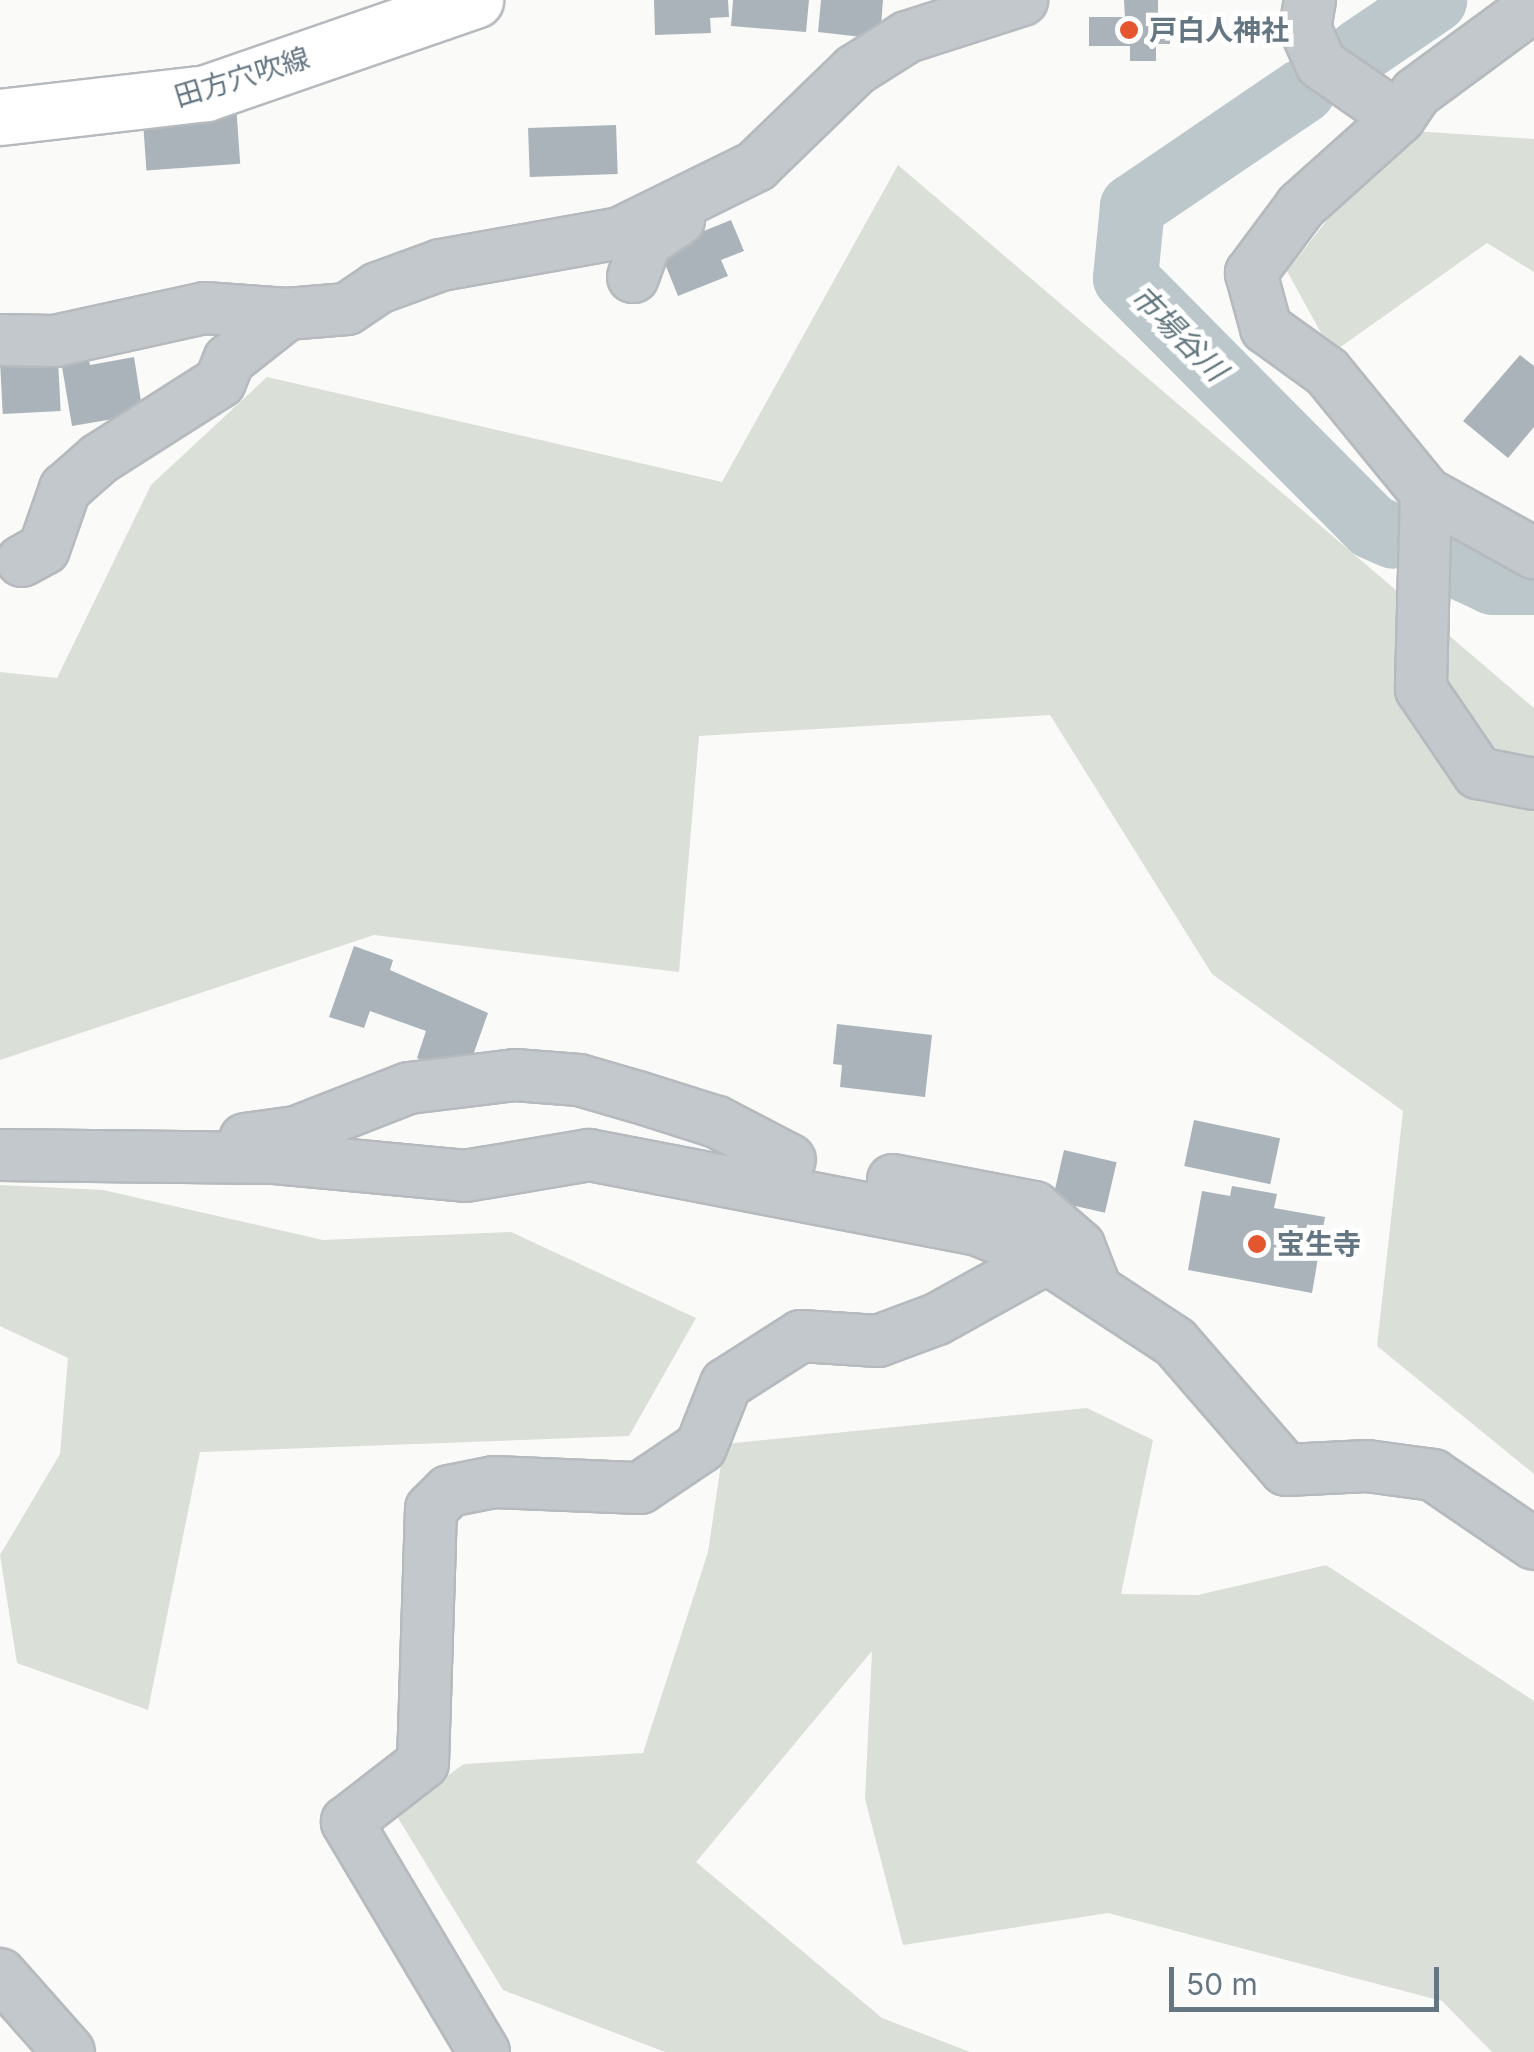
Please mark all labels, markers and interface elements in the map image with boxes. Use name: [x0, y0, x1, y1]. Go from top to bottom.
place label: 戸白人神社: [1149, 13, 1289, 47]
marker: 戸白人神社: [1118, 19, 1140, 41]
street label: 田方穴吹線: [170, 40, 314, 114]
water label: 市場谷川: [1124, 278, 1234, 388]
place label: 宝生寺: [1277, 1227, 1361, 1261]
marker: 宝生寺: [1246, 1233, 1268, 1255]
scale bar: [1174, 1947, 1444, 2009]
text: 50 m: [1186, 1966, 1258, 2002]

